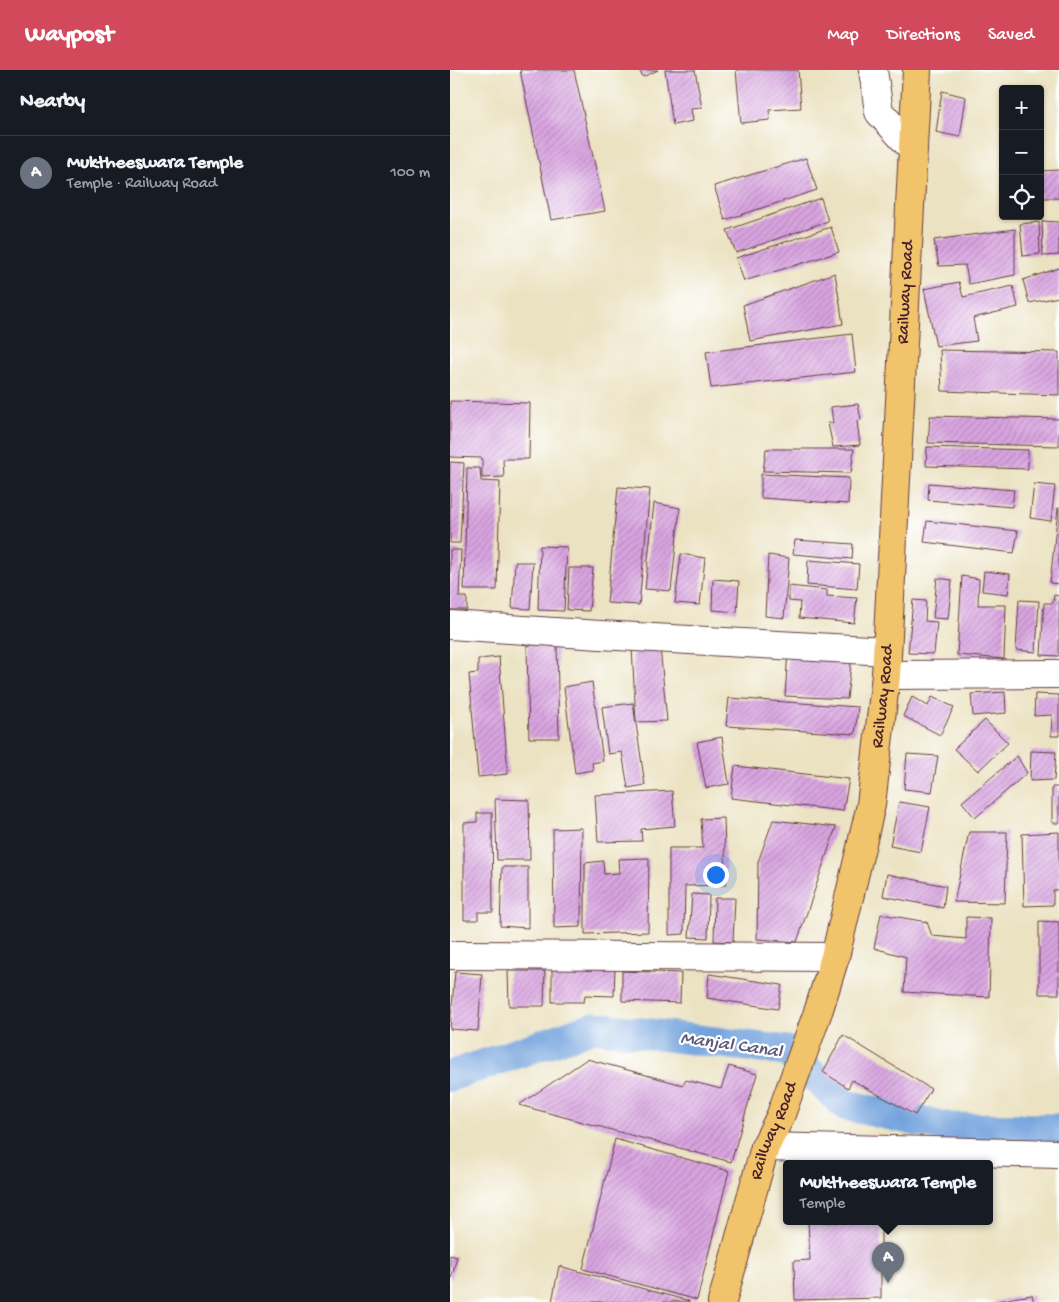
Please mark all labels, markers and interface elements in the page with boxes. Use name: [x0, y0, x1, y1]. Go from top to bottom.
text: Waypost: [25, 21, 113, 50]
text: Map: [827, 25, 859, 46]
text: Directions: [887, 25, 960, 46]
text: Saved: [988, 25, 1034, 46]
map controls: [999, 85, 1044, 220]
button: +: [999, 85, 1044, 130]
text: Nearby: [20, 90, 85, 115]
button: −: [999, 130, 1044, 175]
text: Muktheeswara Temple: [67, 152, 243, 175]
text: A: [31, 164, 41, 183]
text: 100 m: [390, 164, 430, 183]
text: Temple · Railway Road: [67, 175, 217, 194]
button: locate: [999, 175, 1044, 220]
street label: Railway Road: [892, 238, 919, 345]
street label: Railway Road: [867, 643, 898, 749]
your location: [703, 862, 729, 888]
water label: Manjal Canal: [679, 1028, 785, 1065]
street label: Railway Road: [746, 1078, 803, 1182]
popup: [783, 1160, 993, 1225]
text: Muktheeswara Temple: [800, 1172, 976, 1195]
text: Temple: [800, 1195, 845, 1214]
pin: A: [872, 1242, 904, 1283]

